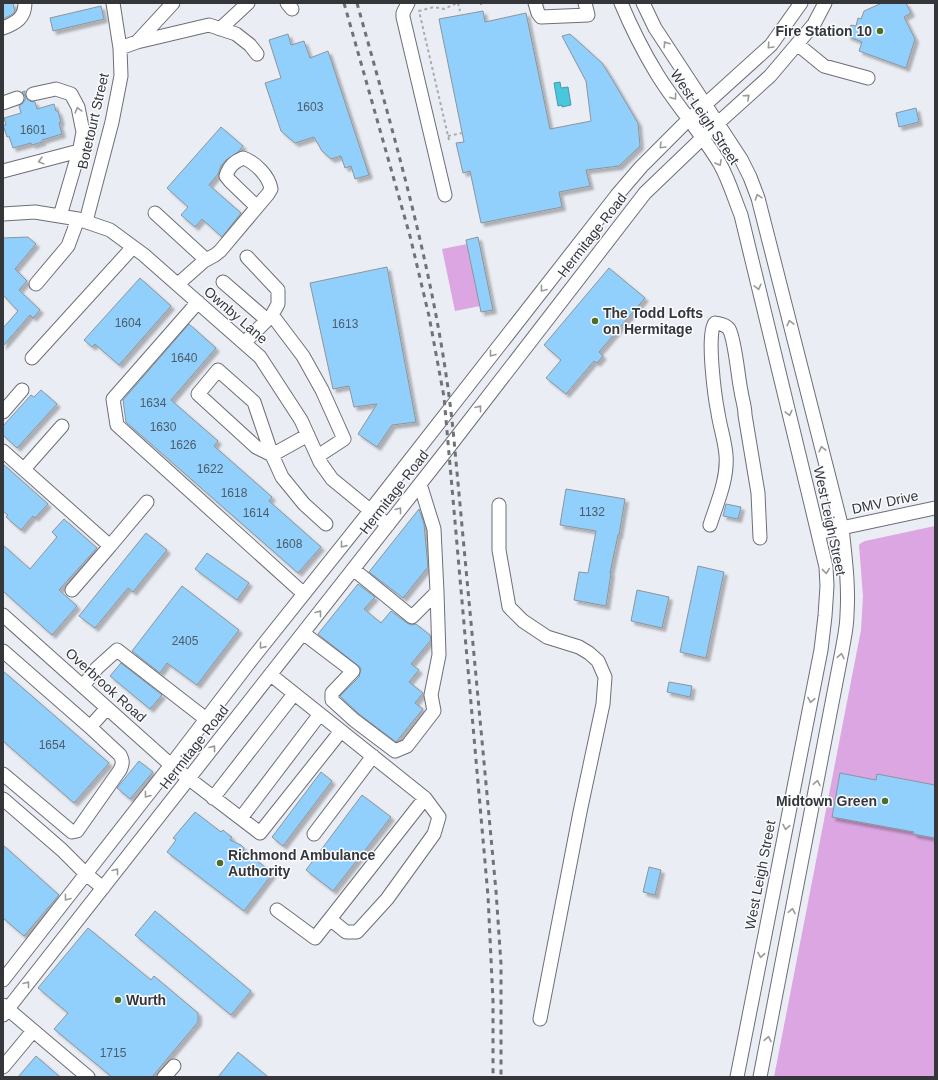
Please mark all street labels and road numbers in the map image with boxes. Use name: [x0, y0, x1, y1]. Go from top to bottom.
street label: West Leigh Street: [667, 67, 743, 168]
street label: Botetourt Street: [74, 71, 112, 171]
street label: Hermitage Road: [554, 190, 630, 280]
street label: Ownby Lane: [201, 283, 271, 347]
street label: Hermitage Road: [356, 447, 432, 537]
street label: West Leigh Street: [811, 465, 849, 577]
street label: DMV Drive: [850, 487, 920, 517]
street label: Overbrook Road: [62, 645, 150, 725]
street label: Hermitage Road: [156, 702, 232, 792]
street label: West Leigh Street: [742, 819, 778, 931]

